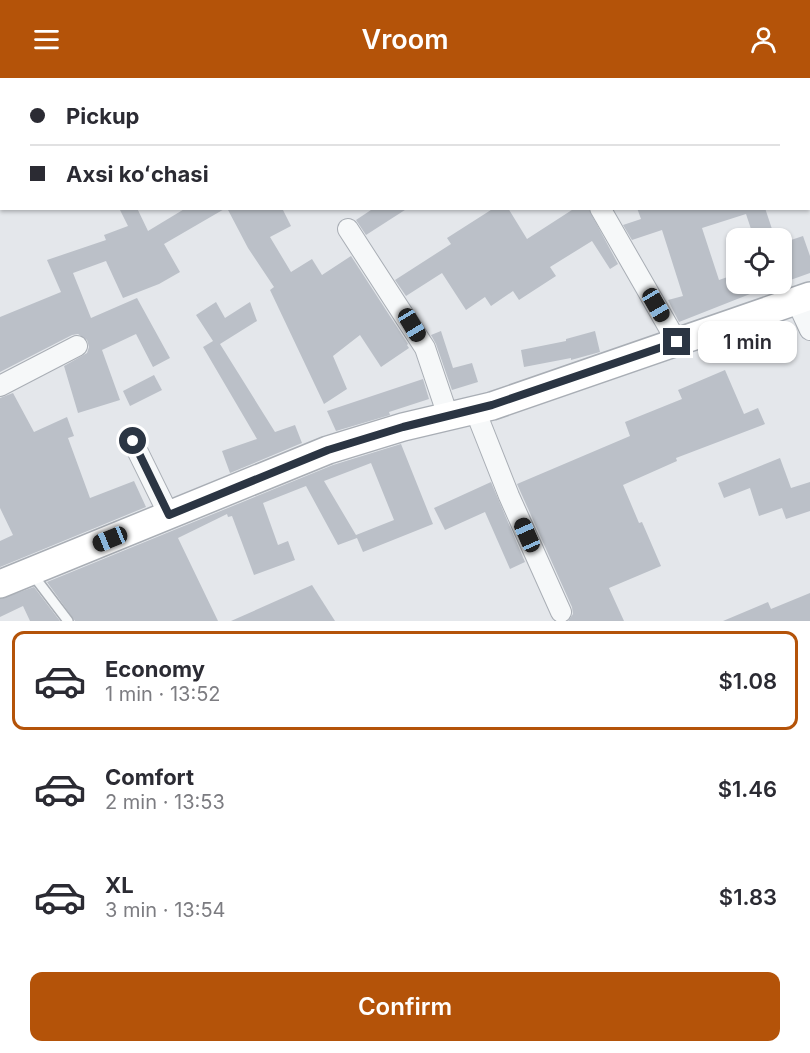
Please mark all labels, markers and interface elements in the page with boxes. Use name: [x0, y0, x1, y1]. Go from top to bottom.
icon: menu: [30, 23, 63, 56]
text: Vroom: [362, 23, 448, 56]
icon: person: [747, 23, 780, 56]
text: Pickup: [66, 103, 140, 129]
text: Axsi koʻchasi: [66, 161, 209, 187]
map controls: [726, 228, 792, 294]
button: locate: [726, 228, 792, 294]
car: [639, 285, 673, 325]
car: [395, 305, 429, 345]
callout: 1 min: [698, 321, 797, 363]
route end: [663, 328, 690, 355]
text: 1 min: [723, 330, 772, 354]
route start: [119, 427, 146, 454]
car: [511, 515, 543, 555]
car: [90, 524, 130, 554]
icon: car: [33, 654, 87, 708]
text: Economy: [105, 656, 205, 682]
text: $1.08: [718, 668, 777, 694]
text: 1 min · 13:52: [105, 682, 221, 706]
icon: car: [33, 762, 87, 816]
text: Comfort: [105, 764, 194, 790]
text: $1.46: [718, 776, 777, 802]
text: 2 min · 13:53: [105, 790, 225, 814]
icon: car: [33, 870, 87, 924]
text: XL: [105, 872, 134, 898]
text: $1.83: [719, 884, 777, 910]
text: 3 min · 13:54: [105, 898, 226, 922]
button: Confirm: [30, 972, 780, 1041]

